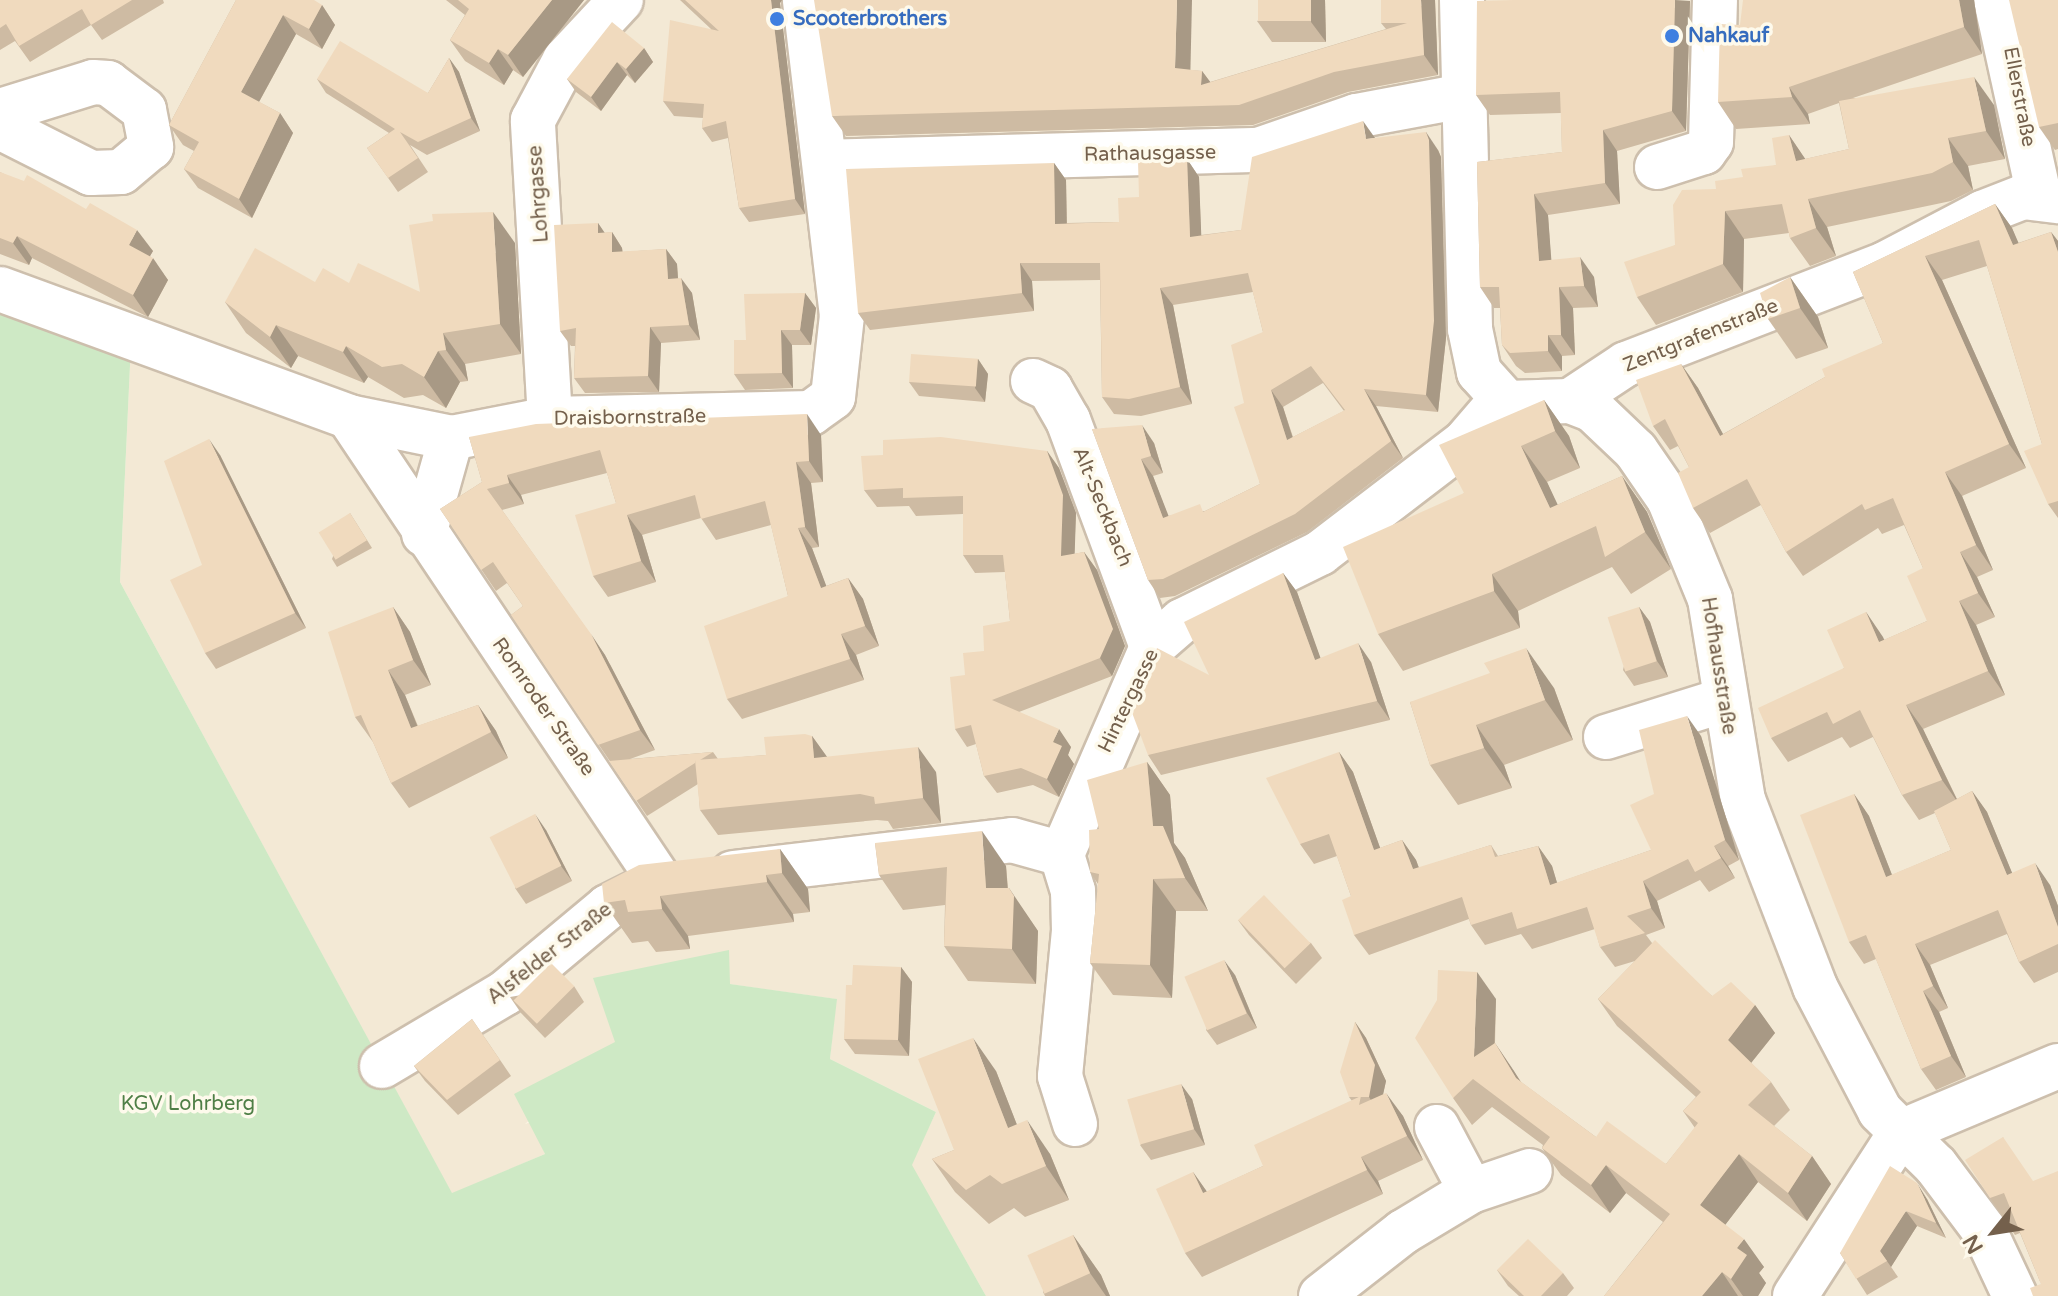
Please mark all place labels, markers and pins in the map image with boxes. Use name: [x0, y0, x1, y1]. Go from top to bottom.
place label: Scooterbrothers: [793, 7, 947, 31]
marker: Scooterbrothers: [768, 10, 786, 28]
place label: Nahkauf: [1688, 24, 1769, 48]
marker: Nahkauf: [1663, 27, 1681, 45]

